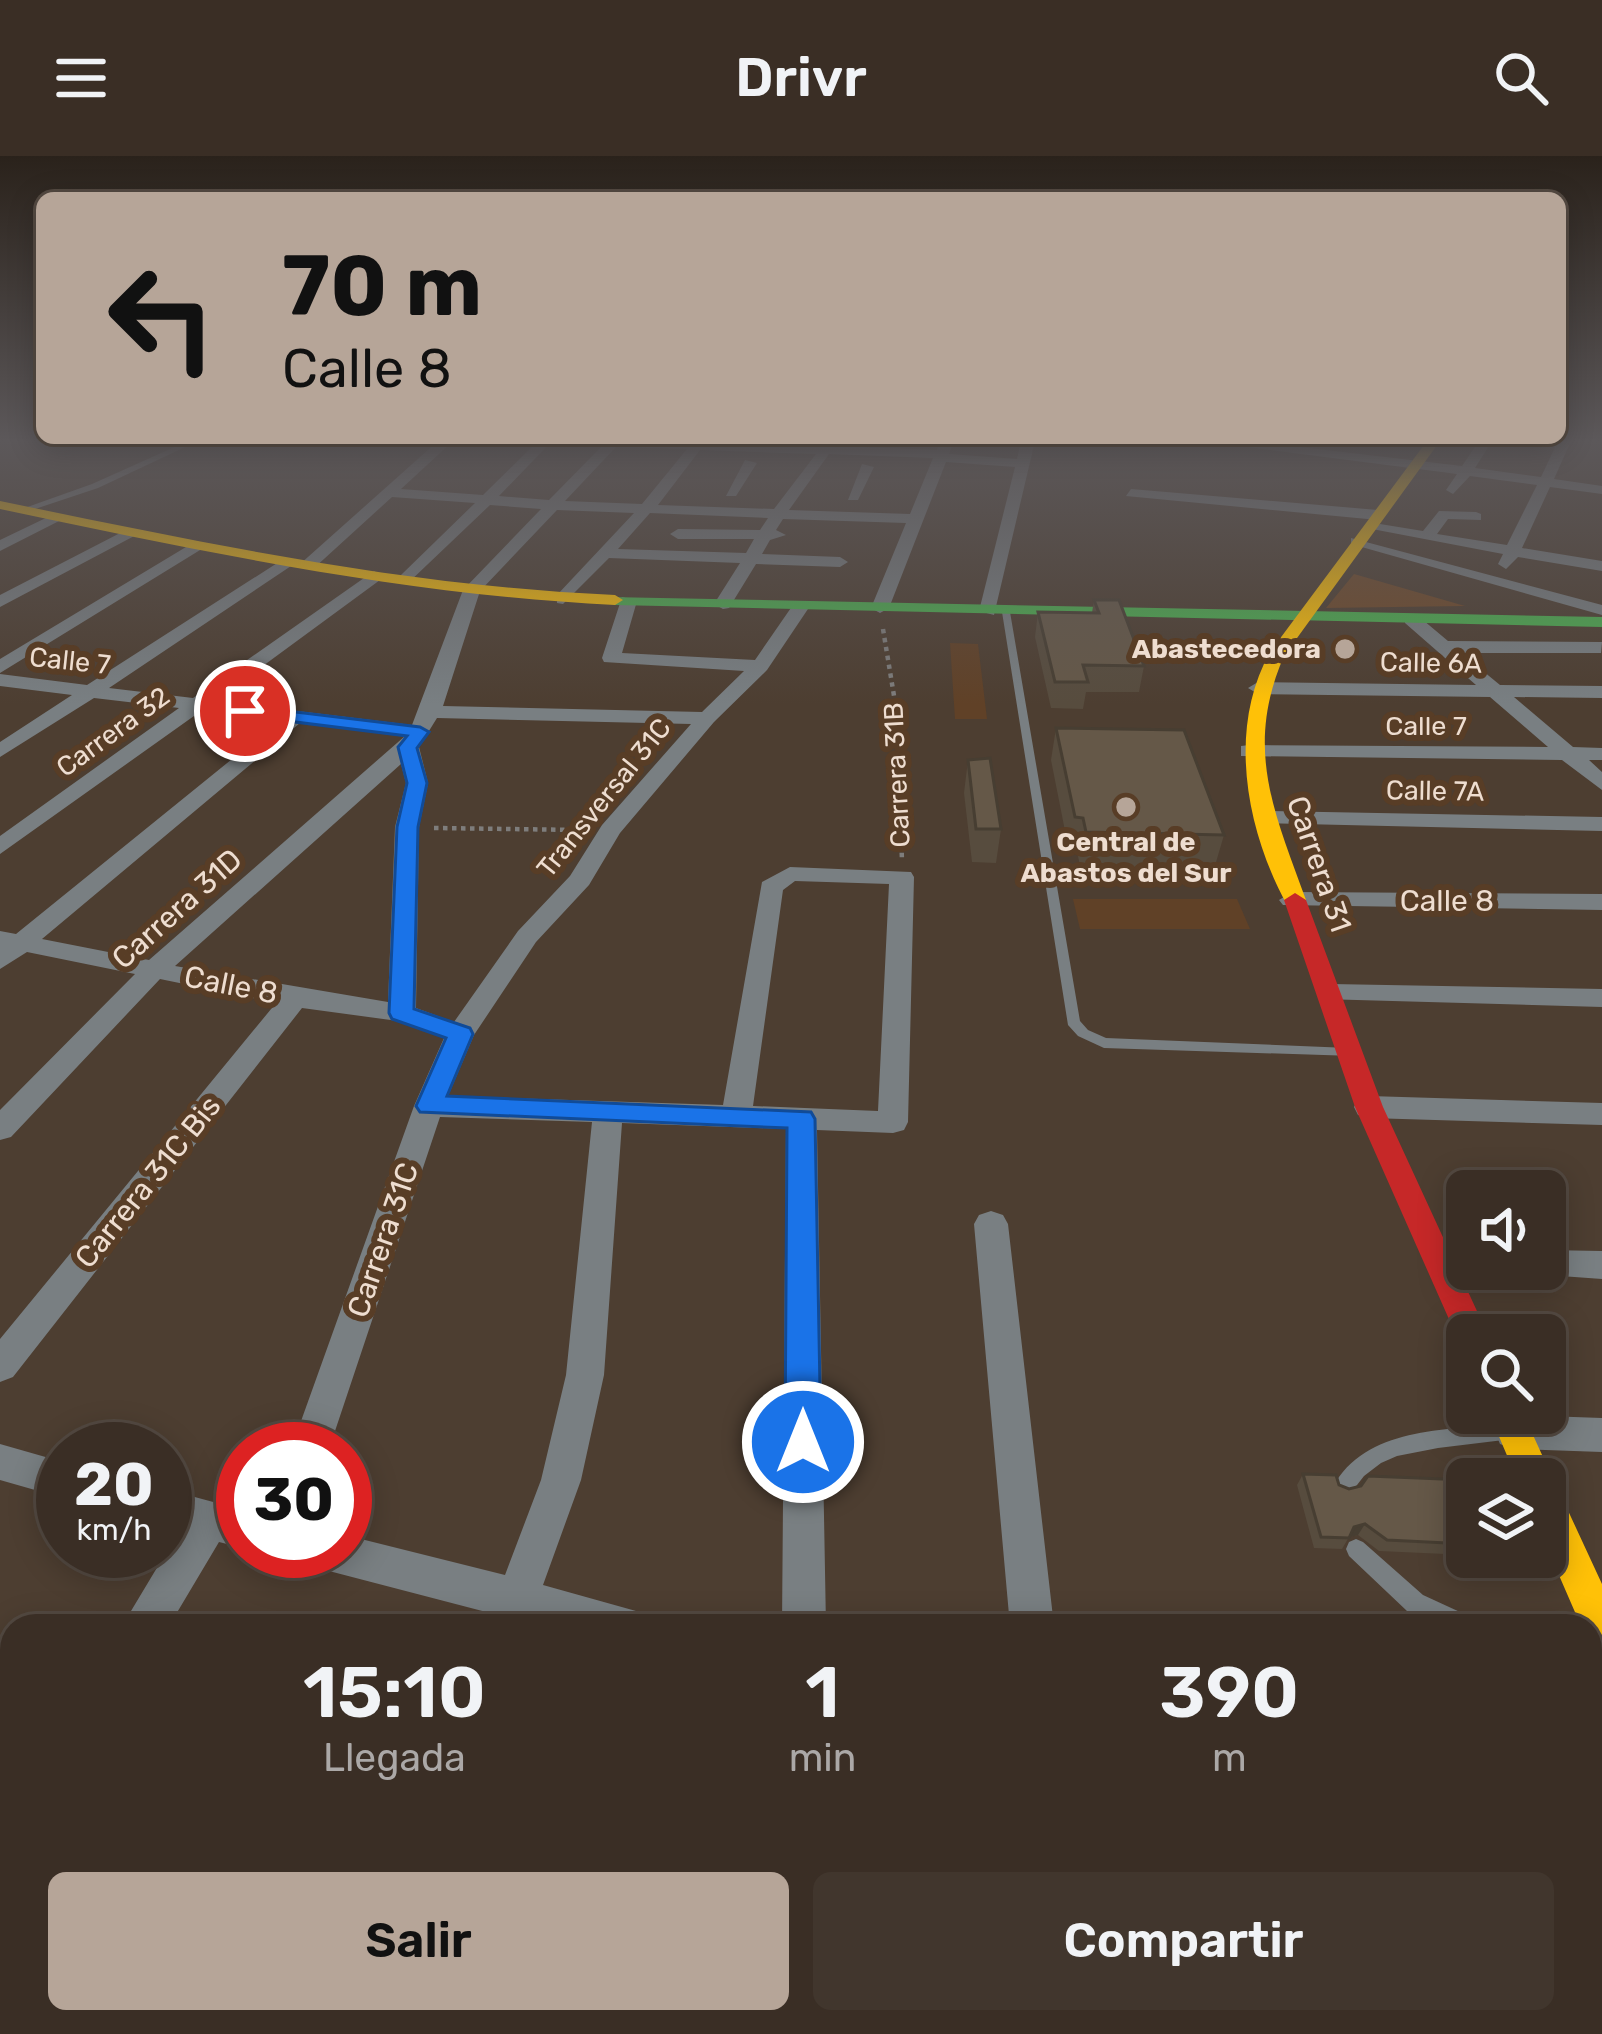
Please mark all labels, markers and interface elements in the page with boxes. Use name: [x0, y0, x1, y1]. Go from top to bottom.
icon: menu: [48, 45, 114, 111]
icon: search: [1488, 45, 1554, 111]
text: Drivr: [735, 46, 867, 110]
text: 70 m: [282, 236, 482, 336]
icon: left: [84, 240, 240, 396]
text: Calle 8: [282, 337, 452, 401]
place label: Abastecedora: [1132, 633, 1321, 665]
marker: Abastecedora: [1332, 636, 1358, 662]
street label: Calle 7: [28, 641, 112, 681]
street label: Calle 6A: [1380, 646, 1482, 680]
pin: [194, 660, 296, 762]
icon: arrive: [212, 678, 278, 744]
street label: Carrera 32: [50, 680, 176, 784]
street label: Carrera 31B: [877, 702, 917, 848]
street label: Calle 7: [1385, 710, 1467, 742]
street label: Transversal 31C: [530, 712, 678, 884]
street label: Calle 7A: [1386, 774, 1484, 808]
street label: Carrera 31: [1279, 791, 1359, 937]
marker: Central de Abastos del Sur: [1113, 794, 1139, 820]
place label: Central de Abastos del Sur: [1021, 826, 1231, 889]
street label: Carrera 31D: [105, 841, 249, 977]
street label: Calle 8: [1400, 883, 1494, 919]
street label: Calle 8: [181, 958, 281, 1012]
street label: Carrera 31C Bis: [68, 1089, 228, 1275]
street label: Carrera 31C: [340, 1158, 426, 1322]
map controls: [1446, 1170, 1566, 1578]
button: sound: [1446, 1170, 1566, 1290]
button: search: [1446, 1314, 1566, 1434]
position arrow: [740, 1379, 866, 1505]
speed limit sign: 30: [216, 1422, 372, 1578]
text: 20: [74, 1449, 154, 1520]
button: layers: [1446, 1458, 1566, 1578]
text: km/h: [77, 1512, 151, 1548]
text: 15:10: [303, 1650, 486, 1735]
text: 1: [805, 1650, 840, 1735]
text: 390: [1159, 1650, 1299, 1735]
text: Llegada: [323, 1735, 466, 1781]
text: min: [789, 1735, 856, 1781]
text: m: [1212, 1735, 1247, 1781]
button: Salir: [48, 1872, 789, 2010]
button: Compartir: [813, 1872, 1554, 2010]

